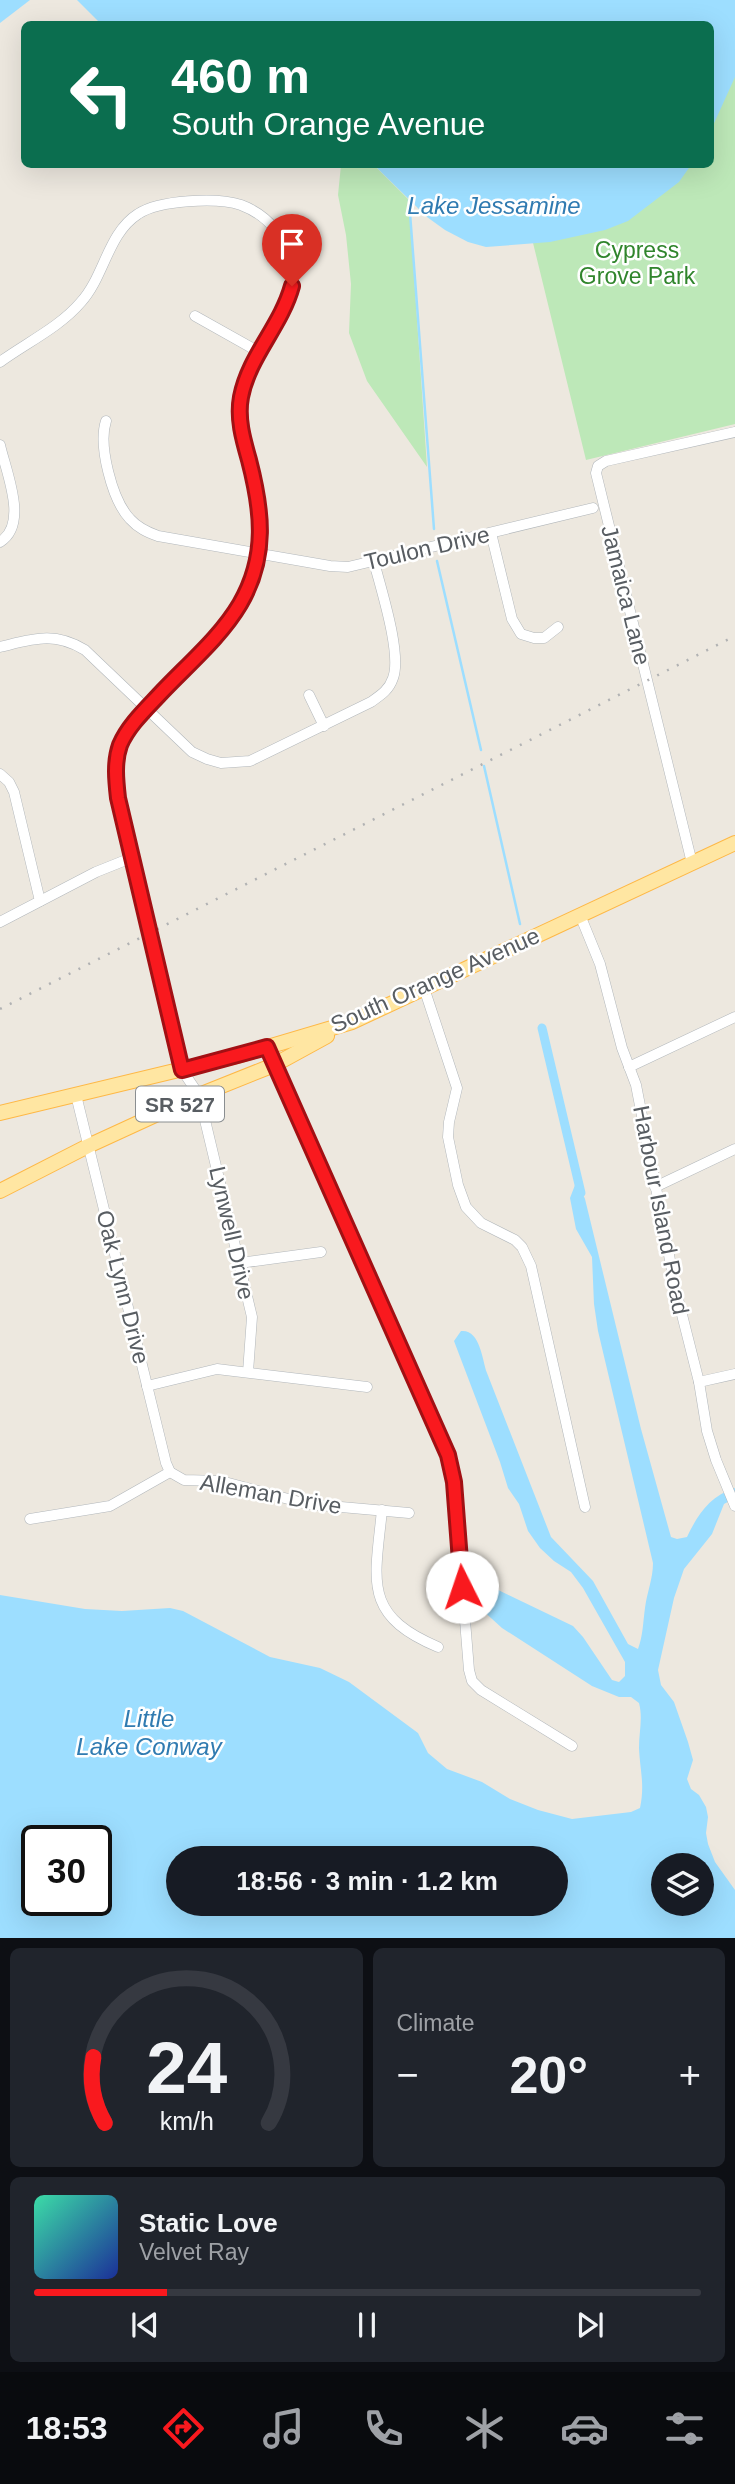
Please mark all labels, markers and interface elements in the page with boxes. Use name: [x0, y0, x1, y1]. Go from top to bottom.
icon: left: [56, 49, 147, 140]
text: 460 m: [171, 49, 310, 103]
text: South Orange Avenue: [171, 106, 485, 142]
water label: Lake Jessamine: [407, 192, 581, 219]
pin: [262, 214, 322, 286]
icon: arrive: [273, 225, 311, 263]
park label: Cypress Grove Park: [579, 237, 696, 289]
street label: Toulon Drive: [362, 521, 492, 575]
street label: Jamaica Lane: [596, 522, 656, 668]
street label: South Orange Avenue: [327, 922, 543, 1038]
road number: SR 527: [136, 1086, 224, 1122]
street label: Harbour Island Road: [628, 1103, 694, 1317]
street label: Lynwell Drive: [204, 1164, 260, 1302]
street label: Oak Lynn Drive: [91, 1207, 155, 1367]
street label: Alleman Drive: [198, 1469, 344, 1519]
position arrow: [425, 1550, 499, 1624]
water label: Little Lake Conway: [76, 1705, 224, 1760]
speed limit sign: 30: [21, 1825, 112, 1916]
map controls: [651, 1853, 714, 1916]
button: layers: [651, 1853, 714, 1916]
text: 18:56 · 3 min · 1.2 km: [236, 1866, 498, 1896]
text: Climate: [397, 2010, 474, 2036]
text: 24: [146, 2028, 227, 2109]
text: 20°: [509, 2046, 588, 2104]
text: −: [397, 2054, 419, 2096]
text: +: [679, 2054, 701, 2096]
text: km/h: [159, 2107, 213, 2135]
text: Static Love: [139, 2208, 278, 2238]
text: Velvet Ray: [139, 2239, 249, 2265]
icon: previous: [126, 2306, 164, 2344]
icon: pause: [348, 2306, 386, 2344]
icon: next: [571, 2306, 609, 2344]
icon: directions: [159, 2404, 208, 2453]
icon: music: [259, 2404, 308, 2453]
icon: phone: [359, 2404, 408, 2453]
icon: climate: [460, 2404, 509, 2453]
icon: car: [560, 2404, 609, 2453]
icon: filters: [660, 2404, 709, 2453]
text: 18:53: [26, 2410, 107, 2446]

